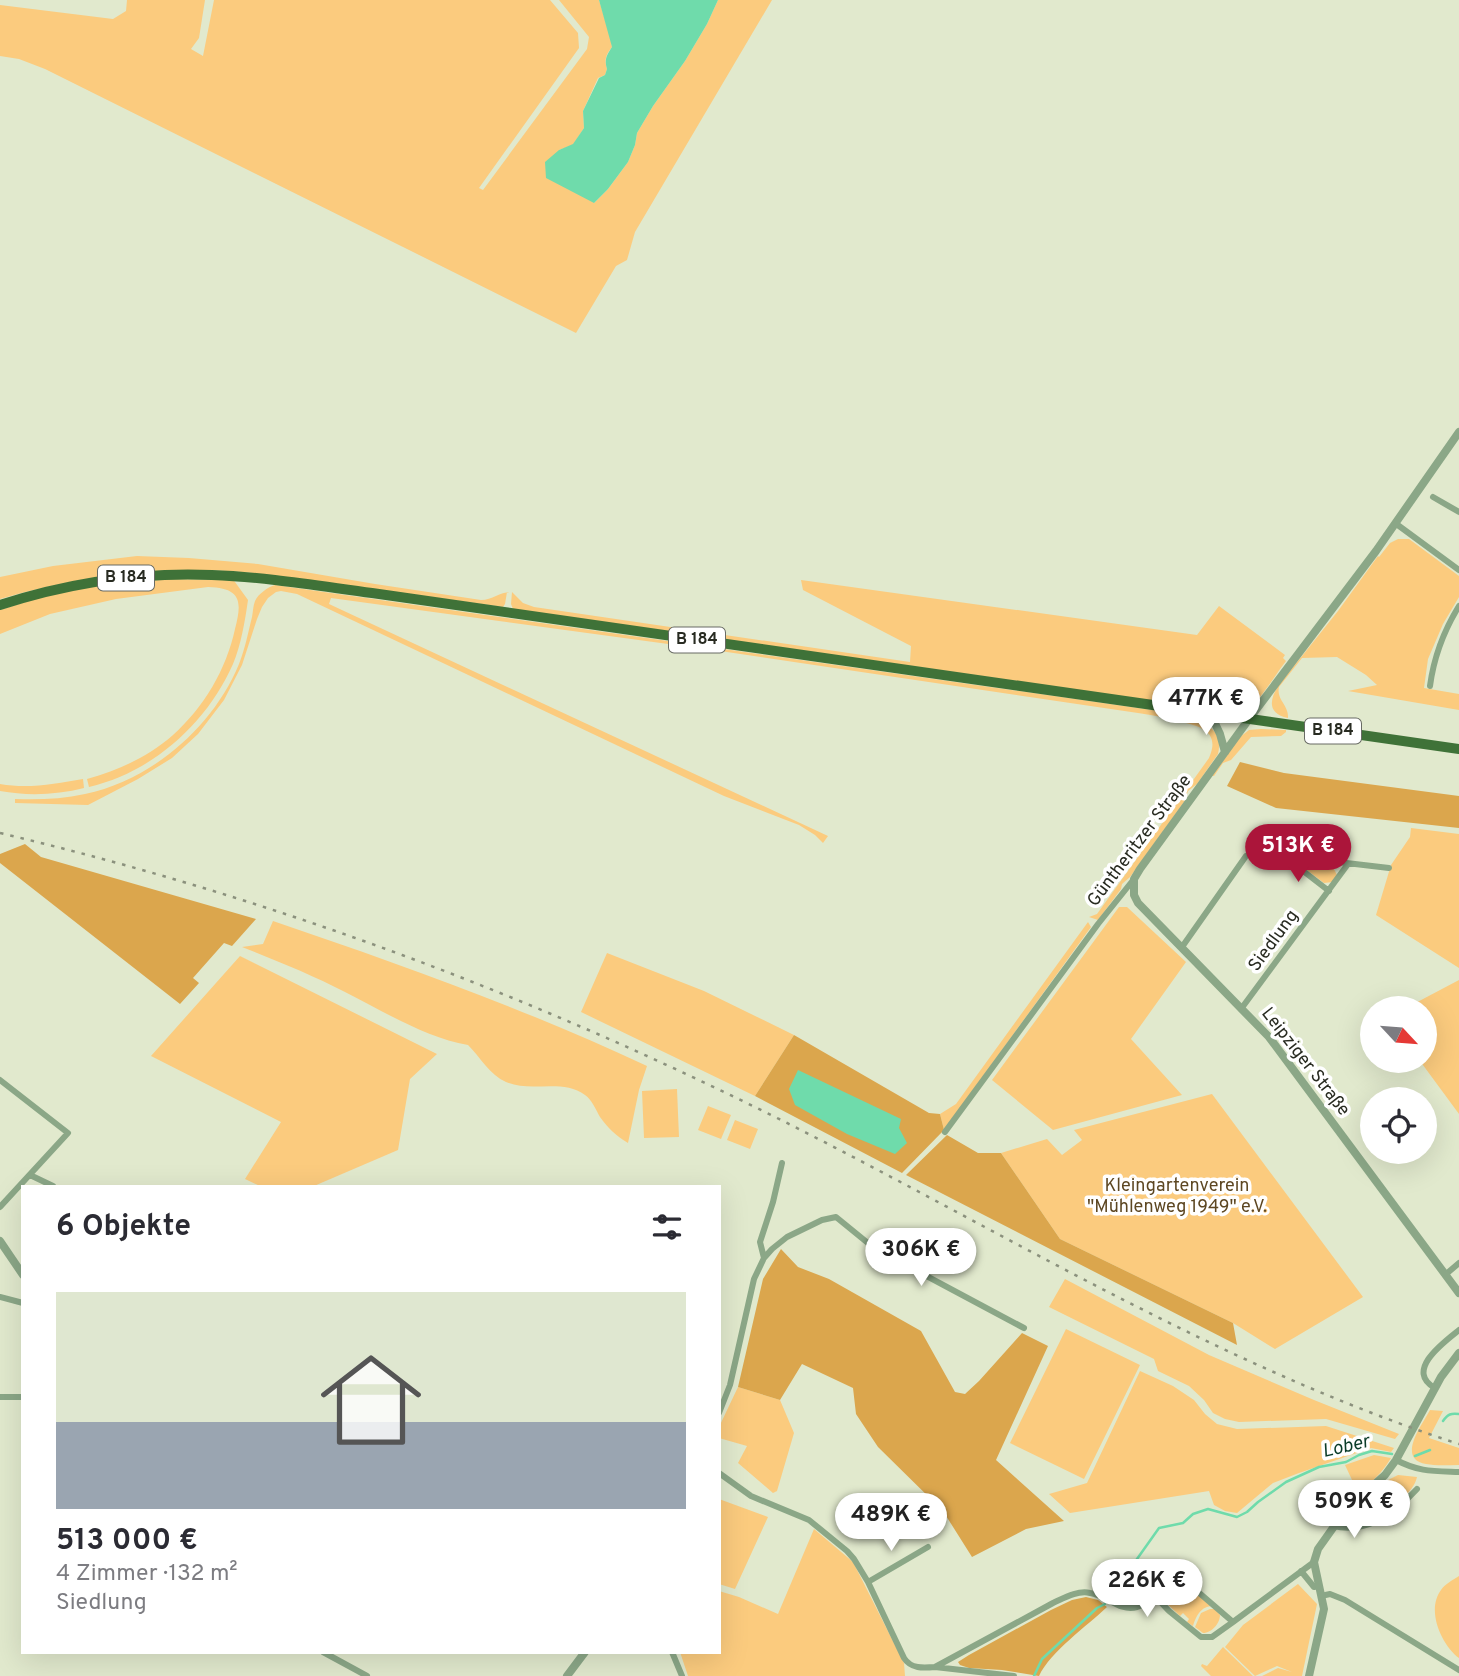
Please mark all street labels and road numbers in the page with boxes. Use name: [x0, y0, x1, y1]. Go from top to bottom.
road number: B 184: [98, 566, 154, 590]
road number: B 184: [669, 628, 725, 652]
road number: B 184: [1305, 718, 1361, 744]
street label: Güntheritzer Straße: [1083, 770, 1197, 912]
street label: Siedlung: [1244, 906, 1304, 976]
street label: Leipziger Straße: [1255, 1003, 1355, 1121]

